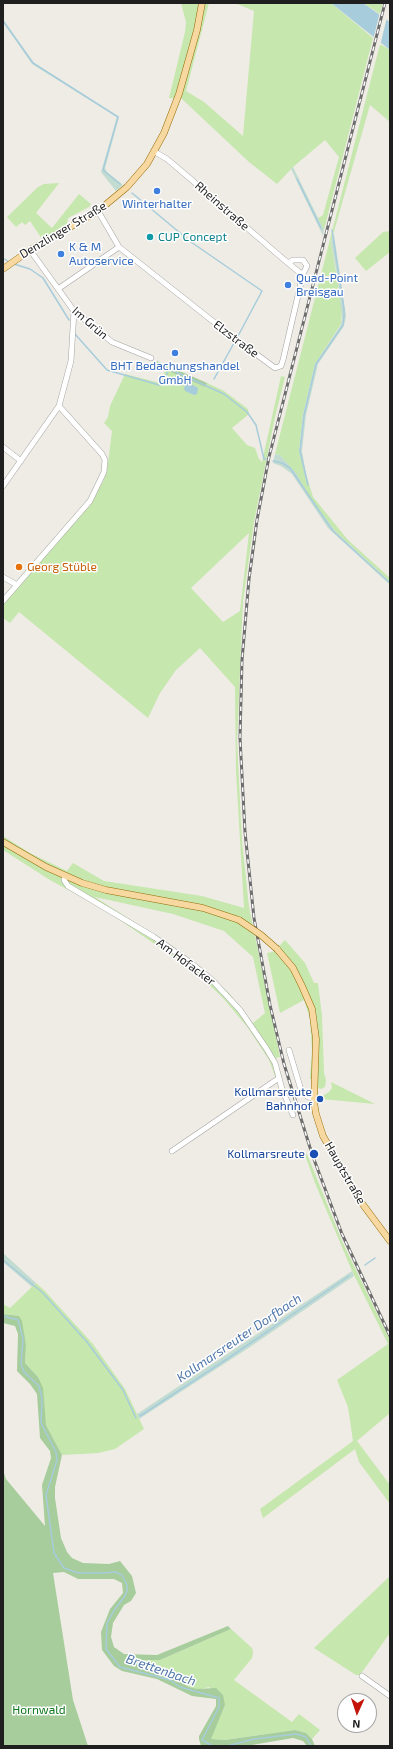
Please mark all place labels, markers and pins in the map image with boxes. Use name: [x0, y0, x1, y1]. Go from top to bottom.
marker: Winterhalter: [152, 186, 162, 196]
place label: Winterhalter: [122, 197, 192, 211]
place label: CUP Concept: [158, 230, 227, 244]
marker: CUP Concept: [145, 232, 155, 242]
place label: K & M Autoservice: [69, 240, 134, 268]
marker: K & M Autoservice: [56, 249, 66, 259]
place label: Quad-Point Breisgau: [296, 271, 358, 299]
marker: Quad-Point Breisgau: [283, 280, 293, 290]
marker: BHT Bedachungshandel GmbH: [170, 348, 180, 358]
place label: BHT Bedachungshandel GmbH: [110, 359, 240, 387]
place label: Georg Stüble: [27, 560, 97, 574]
marker: Georg Stüble: [14, 562, 24, 572]
place label: Kollmarsreute Bahnhof: [234, 1085, 312, 1113]
marker: Kollmarsreute Bahnhof: [315, 1094, 325, 1104]
place label: Kollmarsreute: [227, 1147, 305, 1161]
marker: Kollmarsreute: [308, 1148, 320, 1160]

